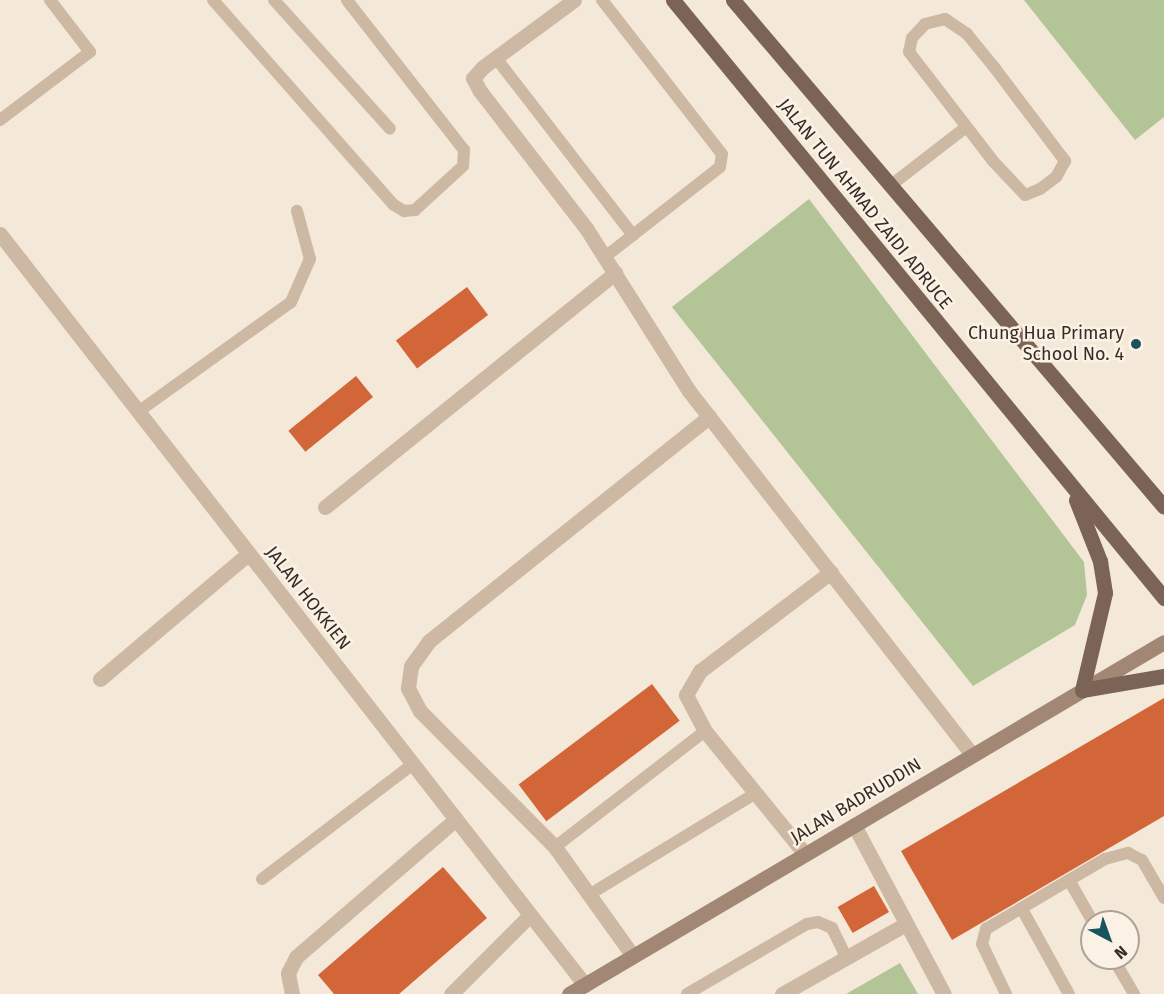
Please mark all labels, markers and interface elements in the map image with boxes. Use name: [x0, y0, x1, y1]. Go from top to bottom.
street label: JALAN TUN AHMAD ZAIDI ADRUCE: [773, 94, 957, 314]
place label: Chung Hua Primary School No. 4: [968, 323, 1124, 366]
marker: Chung Hua Primary School No. 4: [1129, 337, 1143, 351]
street label: JALAN HOKKIEN: [261, 542, 355, 654]
street label: JALAN BADRUDDIN: [787, 754, 925, 848]
north arrow: [1080, 910, 1140, 970]
text: N: [1111, 942, 1131, 963]

